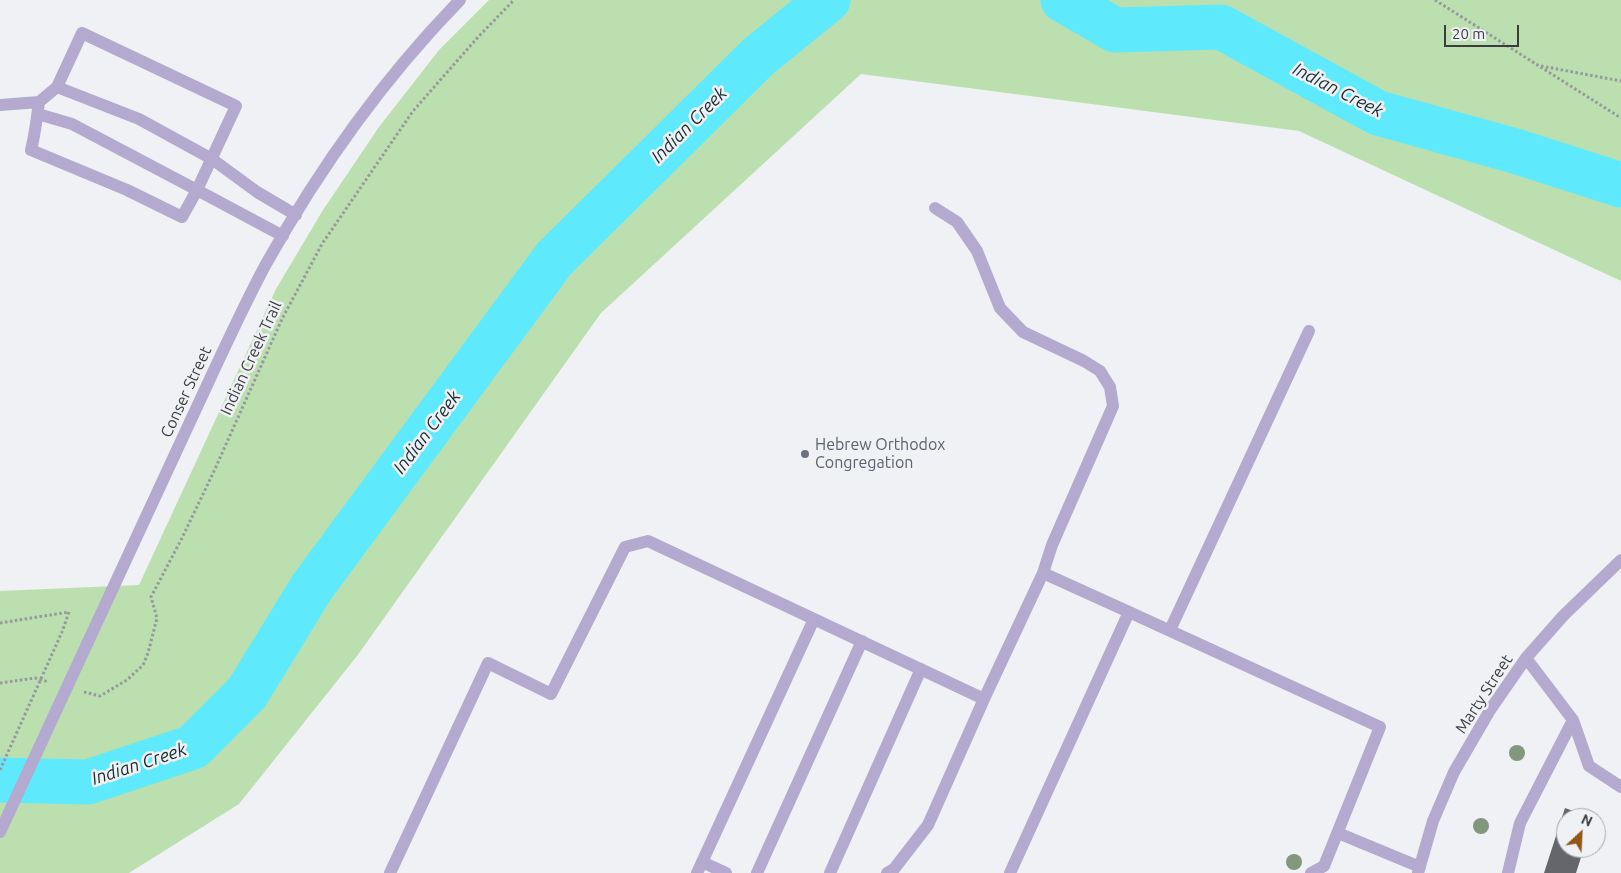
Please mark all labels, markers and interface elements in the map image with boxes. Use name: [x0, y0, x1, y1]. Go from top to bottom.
scale bar: [1446, 15, 1521, 47]
text: 20 m: [1452, 25, 1485, 42]
water label: Indian Creek: [1289, 58, 1387, 122]
water label: Indian Creek: [647, 83, 731, 167]
street label: Indian Creek Trail: [216, 298, 286, 418]
street label: Conser Street: [156, 343, 216, 441]
water label: Indian Creek: [389, 386, 465, 478]
place label: Hebrew Orthodox Congregation: [815, 435, 945, 473]
marker: Hebrew Orthodox Congregation: [799, 448, 811, 460]
street label: Marty Street: [1451, 651, 1517, 737]
water label: Indian Creek: [89, 739, 189, 789]
north arrow: [1556, 808, 1606, 858]
text: N: [1579, 811, 1595, 830]

